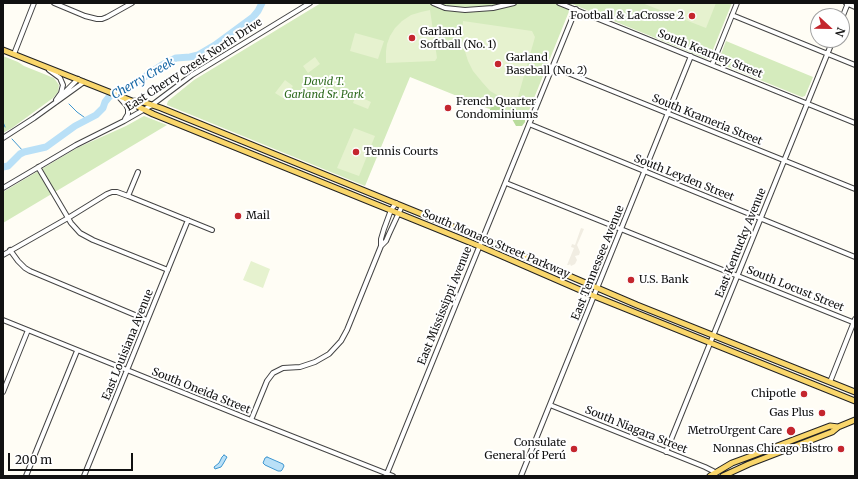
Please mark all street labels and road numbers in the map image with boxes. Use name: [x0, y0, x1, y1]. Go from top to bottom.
street label: East Cherry Creek North Drive: [123, 16, 265, 114]
street label: South Kearney Street: [656, 27, 764, 81]
street label: South Krameria Street: [650, 92, 764, 148]
street label: South Leyden Street: [632, 152, 736, 204]
street label: East Kentucky Avenue: [713, 186, 769, 300]
street label: East Tennessee Avenue: [569, 204, 627, 322]
street label: South Monaco Street Parkway: [420, 207, 572, 281]
street label: East Mississippi Avenue: [415, 245, 475, 367]
street label: South Locust Street: [744, 263, 846, 315]
street label: East Louisiana Avenue: [100, 288, 156, 402]
street label: South Oneida Street: [150, 365, 252, 417]
street label: South Niagara Street: [583, 403, 689, 457]

